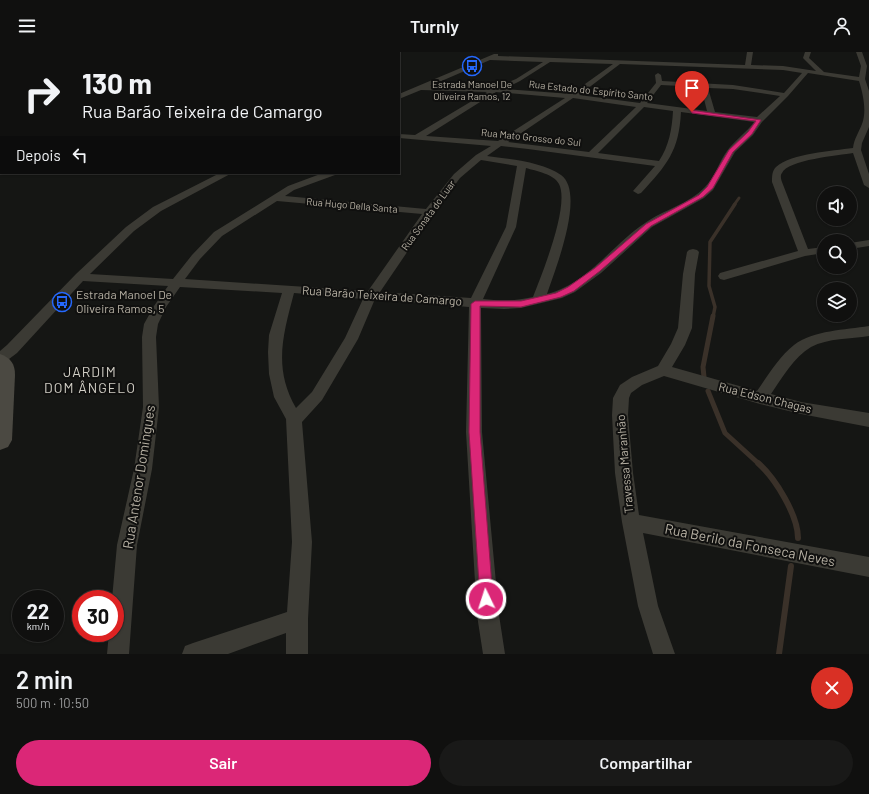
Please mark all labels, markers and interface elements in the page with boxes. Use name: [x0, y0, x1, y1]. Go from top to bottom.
icon: menu: [16, 15, 38, 37]
text: Turnly: [410, 15, 459, 37]
icon: person: [831, 15, 853, 37]
bus stop icon: Estrada Manoel De Oliveira Ramos, 12: [461, 55, 483, 77]
text: 130 m: [82, 66, 152, 100]
icon: right: [16, 68, 68, 120]
pin: [675, 71, 709, 112]
icon: arrive: [681, 77, 703, 99]
place label: Estrada Manoel De Oliveira Ramos, 12: [432, 78, 512, 102]
street label: Rua Estado do Espírito Santo: [528, 78, 654, 102]
text: Rua Barão Teixeira de Camargo: [82, 100, 323, 122]
street label: Rua Mato Grosso do Sul: [481, 126, 581, 148]
icon: left: [69, 144, 91, 166]
text: Depois: [16, 146, 61, 164]
street label: Rua Sonata do Luar: [399, 177, 458, 252]
map controls: [817, 186, 857, 322]
button: sound: [817, 186, 857, 226]
street label: Rua Hugo Della Santa: [306, 195, 398, 215]
button: search: [817, 234, 857, 274]
street label: Rua Barão Teixeira de Camargo: [302, 282, 463, 308]
button: layers: [817, 282, 857, 322]
place label: Estrada Manoel De Oliveira Ramos, 5: [76, 287, 172, 315]
bus stop icon: Estrada Manoel De Oliveira Ramos, 5: [51, 291, 73, 313]
district label: JARDIM DOM ÂNGELO: [44, 363, 136, 396]
street label: Rua Edson Chagas: [717, 379, 813, 415]
street label: Rua Antenor Domingues: [119, 404, 158, 550]
street label: Travessa Maranhão: [613, 414, 635, 514]
street label: Rua Berilo da Fonseca Neves: [663, 520, 837, 569]
position arrow: [465, 578, 507, 620]
speed limit sign: 30: [72, 590, 124, 642]
text: 22: [27, 599, 49, 623]
text: km/h: [27, 620, 49, 632]
text: 2 min: [16, 665, 73, 694]
button: close: [811, 667, 853, 709]
text: 500 m · 10:50: [16, 695, 89, 711]
button: Sair: [16, 740, 431, 786]
button: Compartilhar: [439, 740, 853, 786]

